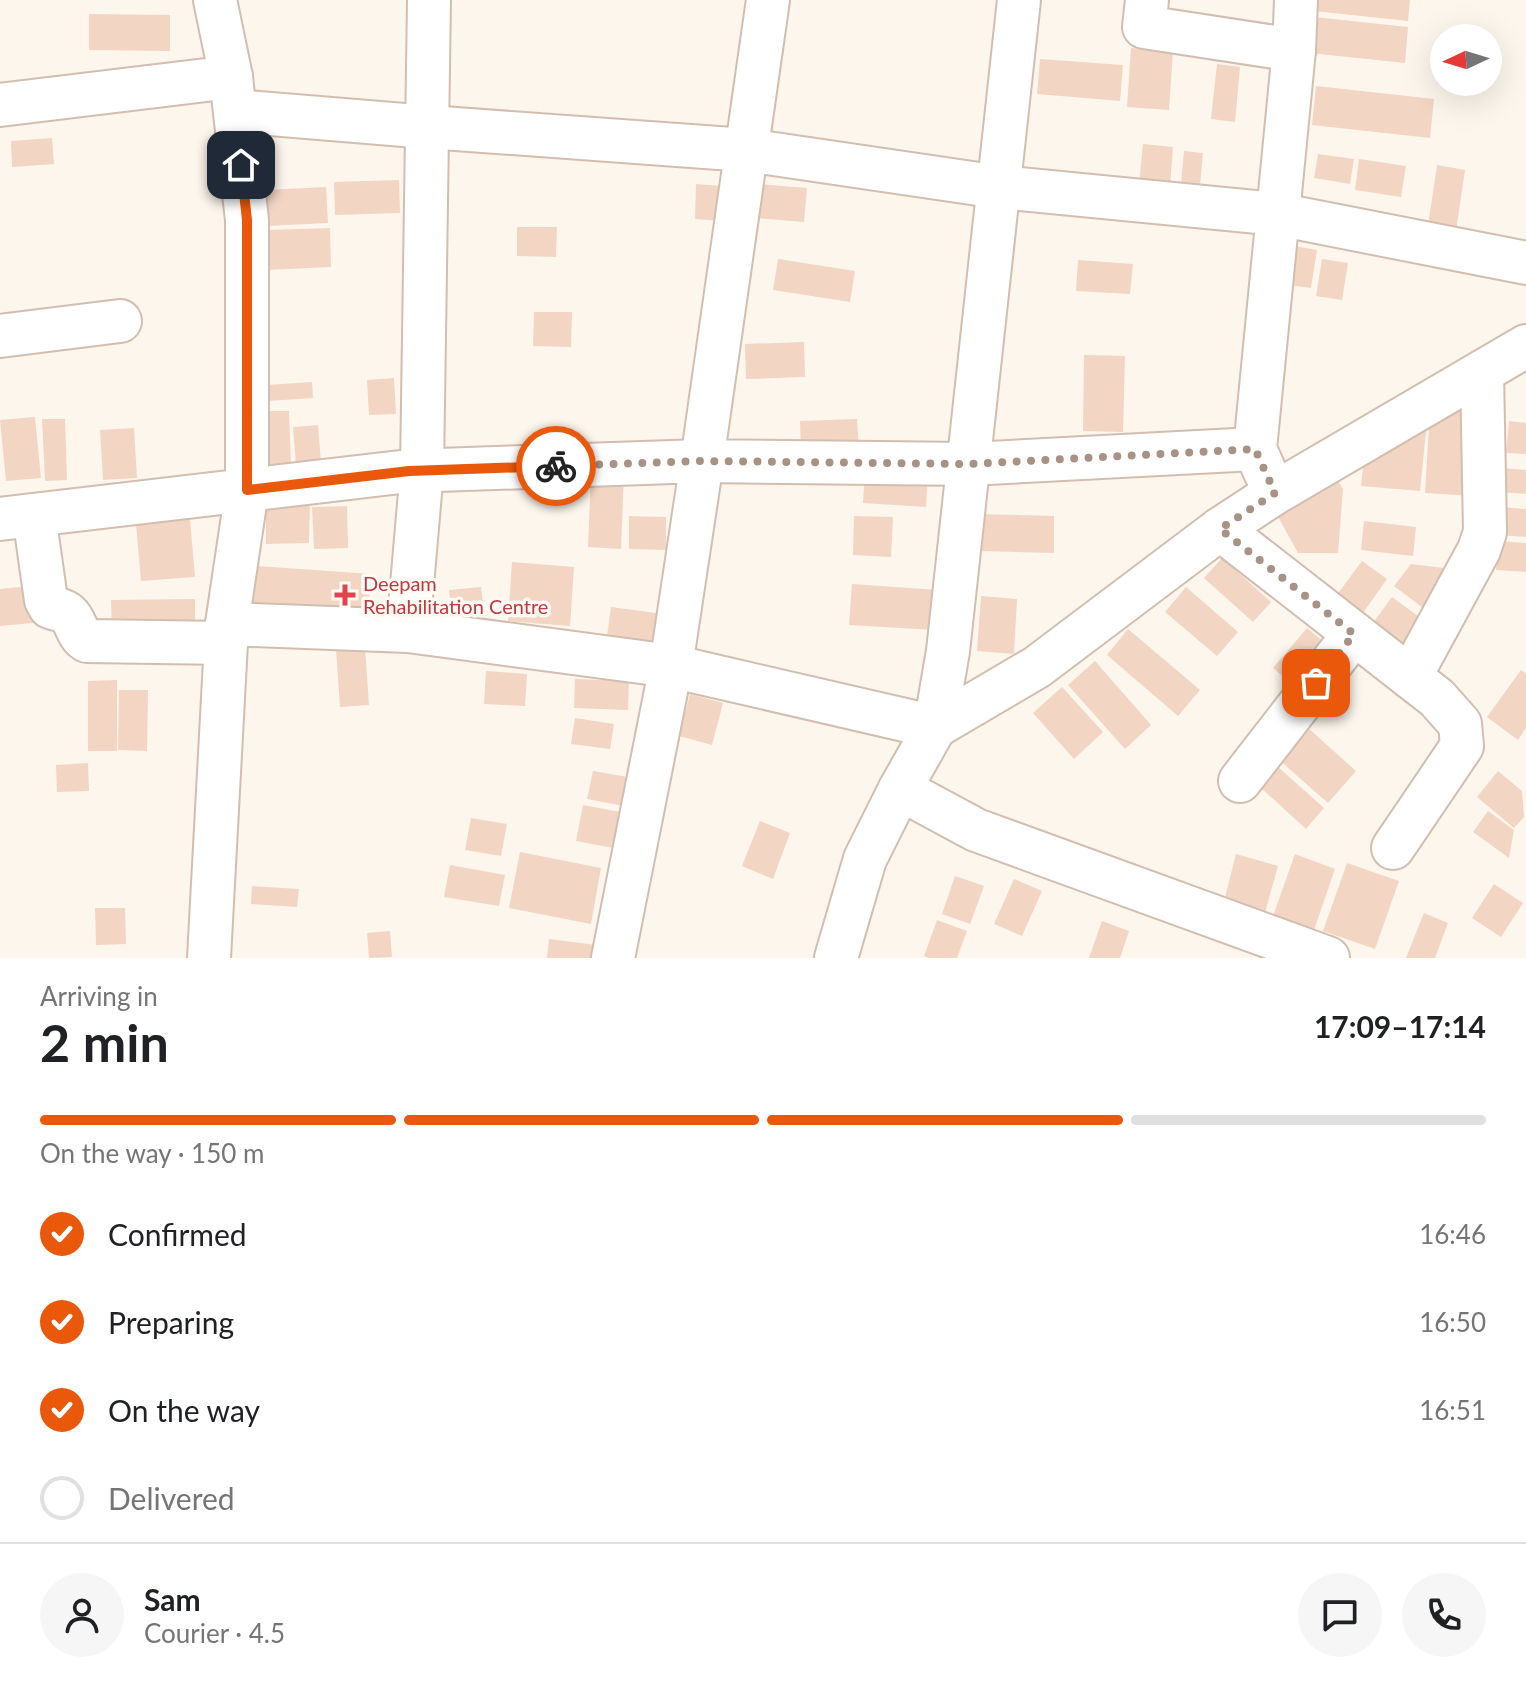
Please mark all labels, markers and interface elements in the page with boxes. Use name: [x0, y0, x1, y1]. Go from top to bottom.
north arrow: [1430, 24, 1502, 96]
map controls: [1430, 24, 1502, 96]
pin: [207, 131, 275, 199]
icon: home: [219, 143, 263, 187]
courier: [516, 426, 596, 506]
icon: bike: [534, 444, 578, 488]
place label: Deepam Rehabilitation Centre: [363, 571, 548, 618]
marker: Deepam Rehabilitation Centre: [334, 584, 356, 606]
pin: [1282, 649, 1350, 717]
icon: bag: [1294, 661, 1338, 705]
text: Arriving in: [40, 980, 158, 1012]
text: 17:09–17:14: [1314, 1008, 1486, 1044]
text: 2 min: [40, 1011, 169, 1073]
text: On the way · 150 m: [40, 1137, 264, 1169]
icon: check: [40, 1212, 84, 1256]
text: Confirmed: [108, 1216, 247, 1252]
text: 16:46: [1419, 1218, 1486, 1250]
icon: check: [40, 1300, 84, 1344]
text: Preparing: [108, 1304, 234, 1340]
text: 16:50: [1419, 1306, 1486, 1338]
icon: check: [40, 1388, 84, 1432]
text: On the way: [108, 1392, 260, 1428]
text: 16:51: [1419, 1394, 1486, 1426]
text: Delivered: [108, 1480, 235, 1516]
button: person: [40, 1573, 124, 1657]
button: chat: [1298, 1573, 1382, 1657]
button: phone: [1402, 1573, 1486, 1657]
text: Sam: [144, 1581, 201, 1617]
text: Courier · 4.5: [144, 1617, 285, 1649]

